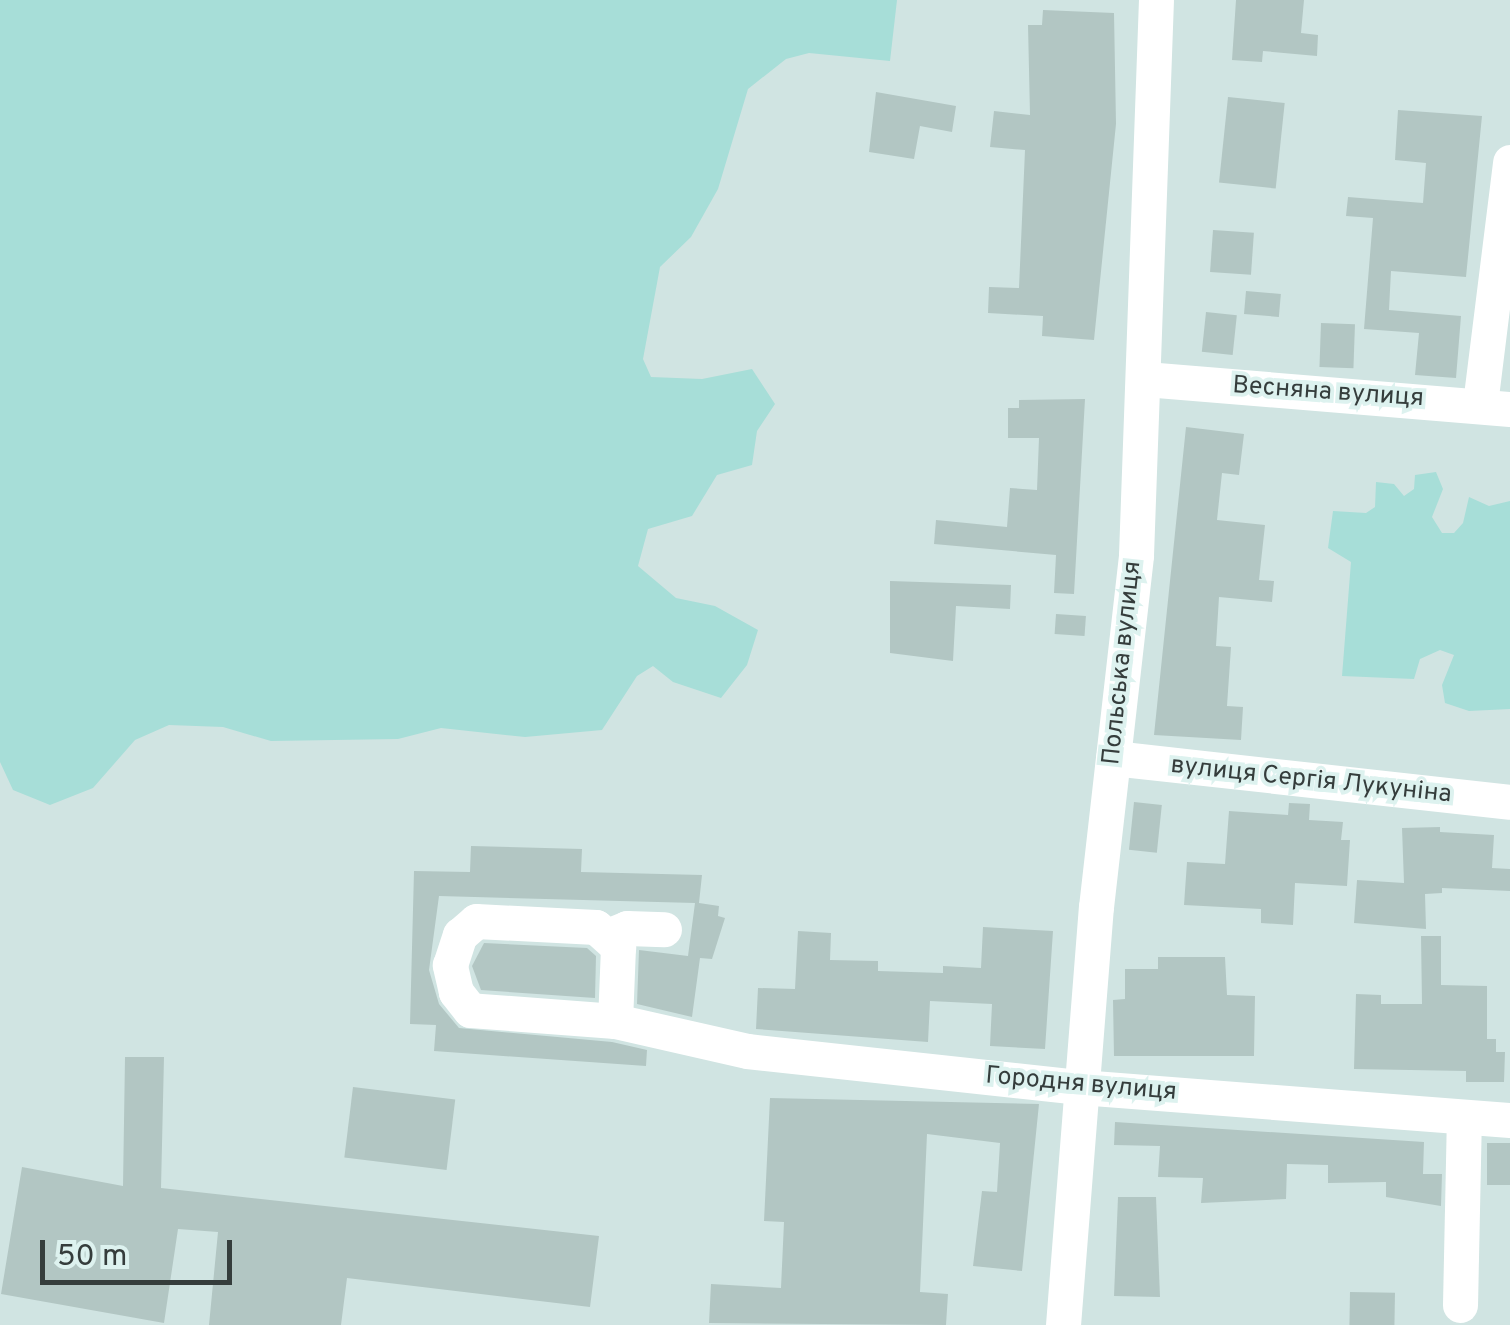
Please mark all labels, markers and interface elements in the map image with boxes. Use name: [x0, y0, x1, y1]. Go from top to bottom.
street label: Весняна вулиця: [1231, 371, 1425, 415]
street label: Польська вулиця: [1097, 560, 1149, 766]
street label: вулиця Сергія Лукуніна: [1169, 751, 1453, 811]
street label: Городня вулиця: [984, 1062, 1178, 1108]
scale bar: [45, 1220, 238, 1282]
text: 50 m: [57, 1239, 127, 1276]

